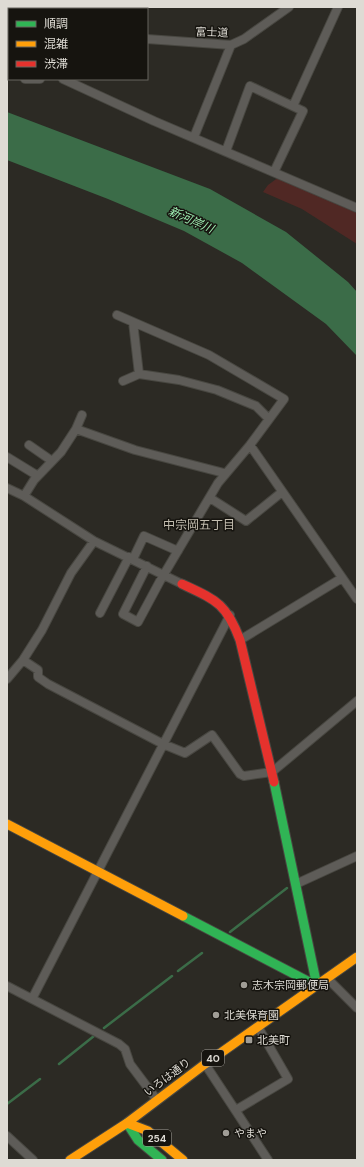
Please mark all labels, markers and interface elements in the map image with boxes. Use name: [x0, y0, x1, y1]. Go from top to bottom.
legend: [8, 8, 148, 80]
text: 順調: [44, 16, 68, 32]
street label: 富士道: [195, 24, 229, 40]
text: 混雑: [44, 36, 68, 52]
text: 渋滞: [44, 56, 68, 72]
water label: 新河岸川: [166, 203, 218, 238]
district label: 中宗岡五丁目: [163, 517, 235, 533]
place label: 志木宗岡郵便局: [252, 978, 329, 992]
marker: 志木宗岡郵便局: [239, 980, 249, 990]
place label: 北美保育園: [224, 1008, 279, 1022]
marker: 北美保育園: [211, 1010, 221, 1020]
place label: 北美町: [257, 1033, 290, 1047]
marker: 北美町: [244, 1035, 254, 1045]
road number: 40: [202, 1050, 224, 1066]
street label: いろは通り: [141, 1055, 193, 1099]
place label: やまや: [234, 1126, 267, 1140]
marker: やまや: [221, 1128, 231, 1138]
road number: 254: [143, 1130, 171, 1146]

